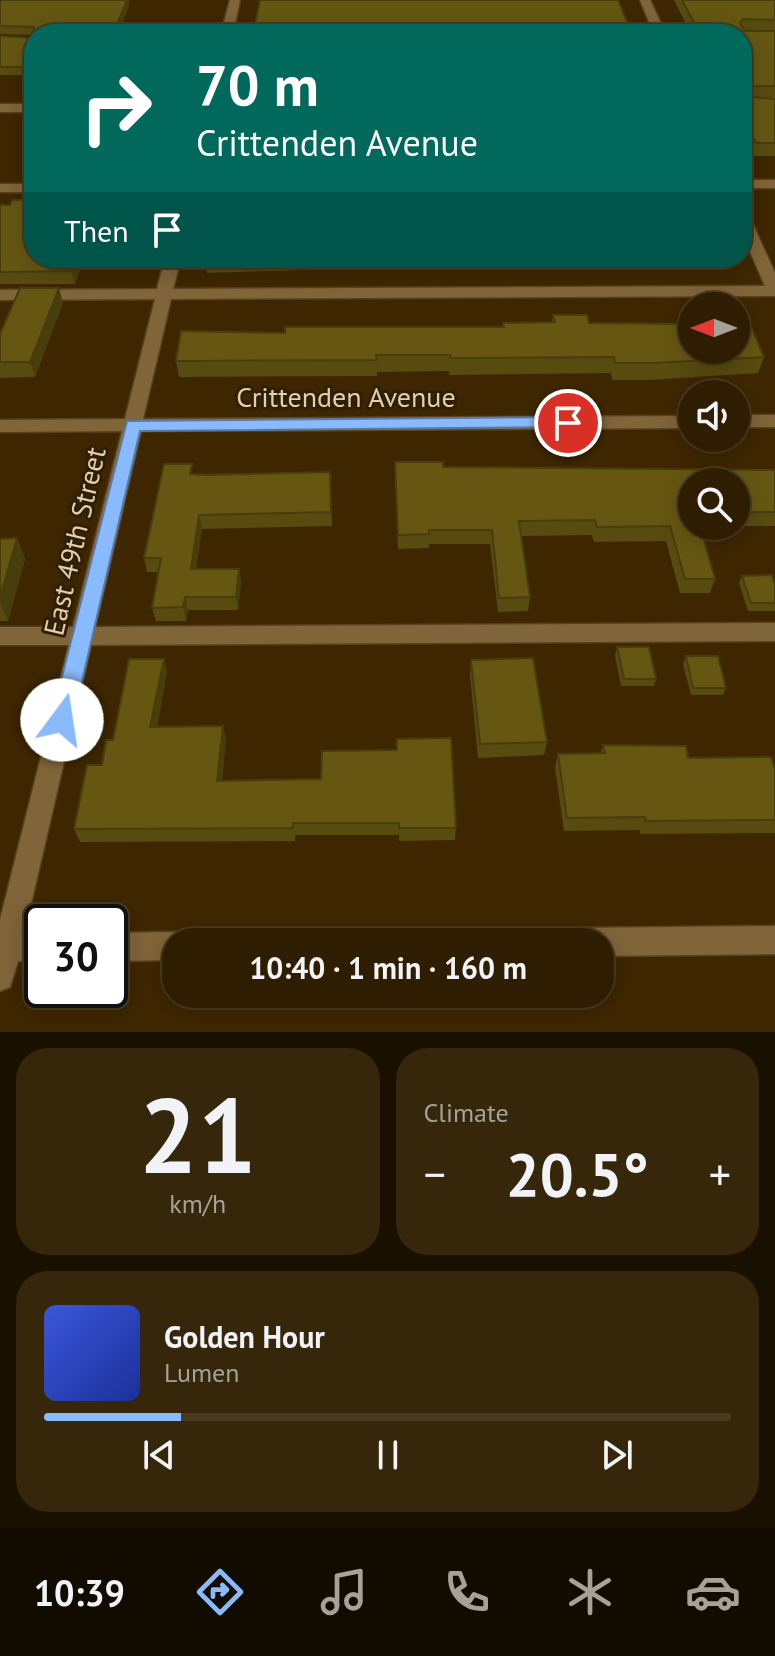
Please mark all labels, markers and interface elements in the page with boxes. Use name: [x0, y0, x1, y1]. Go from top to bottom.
text: 70 m: [196, 49, 319, 121]
icon: right: [64, 56, 168, 160]
text: Crittenden Avenue: [196, 119, 478, 166]
icon: arrive: [145, 208, 189, 252]
text: Then: [64, 211, 129, 250]
north arrow: [678, 292, 750, 364]
map controls: [678, 292, 750, 540]
street label: Crittenden Avenue: [236, 378, 456, 415]
button: sound: [678, 380, 750, 452]
pin: [534, 389, 602, 457]
icon: arrive: [546, 401, 590, 445]
street label: East 49th Street: [34, 443, 114, 639]
button: search: [678, 468, 750, 540]
position arrow: [20, 678, 104, 762]
speed limit sign: 30: [24, 904, 128, 1008]
text: 10:40 · 1 min · 160 m: [249, 948, 527, 987]
text: 21: [139, 1067, 257, 1202]
text: Climate: [424, 1096, 509, 1129]
text: 20.5°: [506, 1135, 649, 1213]
text: −: [424, 1145, 446, 1202]
text: +: [709, 1145, 731, 1202]
text: km/h: [169, 1187, 226, 1220]
text: Golden Hour: [164, 1317, 325, 1356]
text: Lumen: [164, 1356, 239, 1389]
icon: previous: [137, 1433, 181, 1477]
icon: pause: [366, 1433, 410, 1477]
icon: next: [595, 1433, 639, 1477]
icon: directions: [192, 1564, 248, 1620]
icon: music: [316, 1564, 372, 1620]
icon: phone: [439, 1564, 495, 1620]
icon: climate: [562, 1564, 618, 1620]
icon: car: [685, 1564, 741, 1620]
text: 10:39: [34, 1569, 125, 1616]

